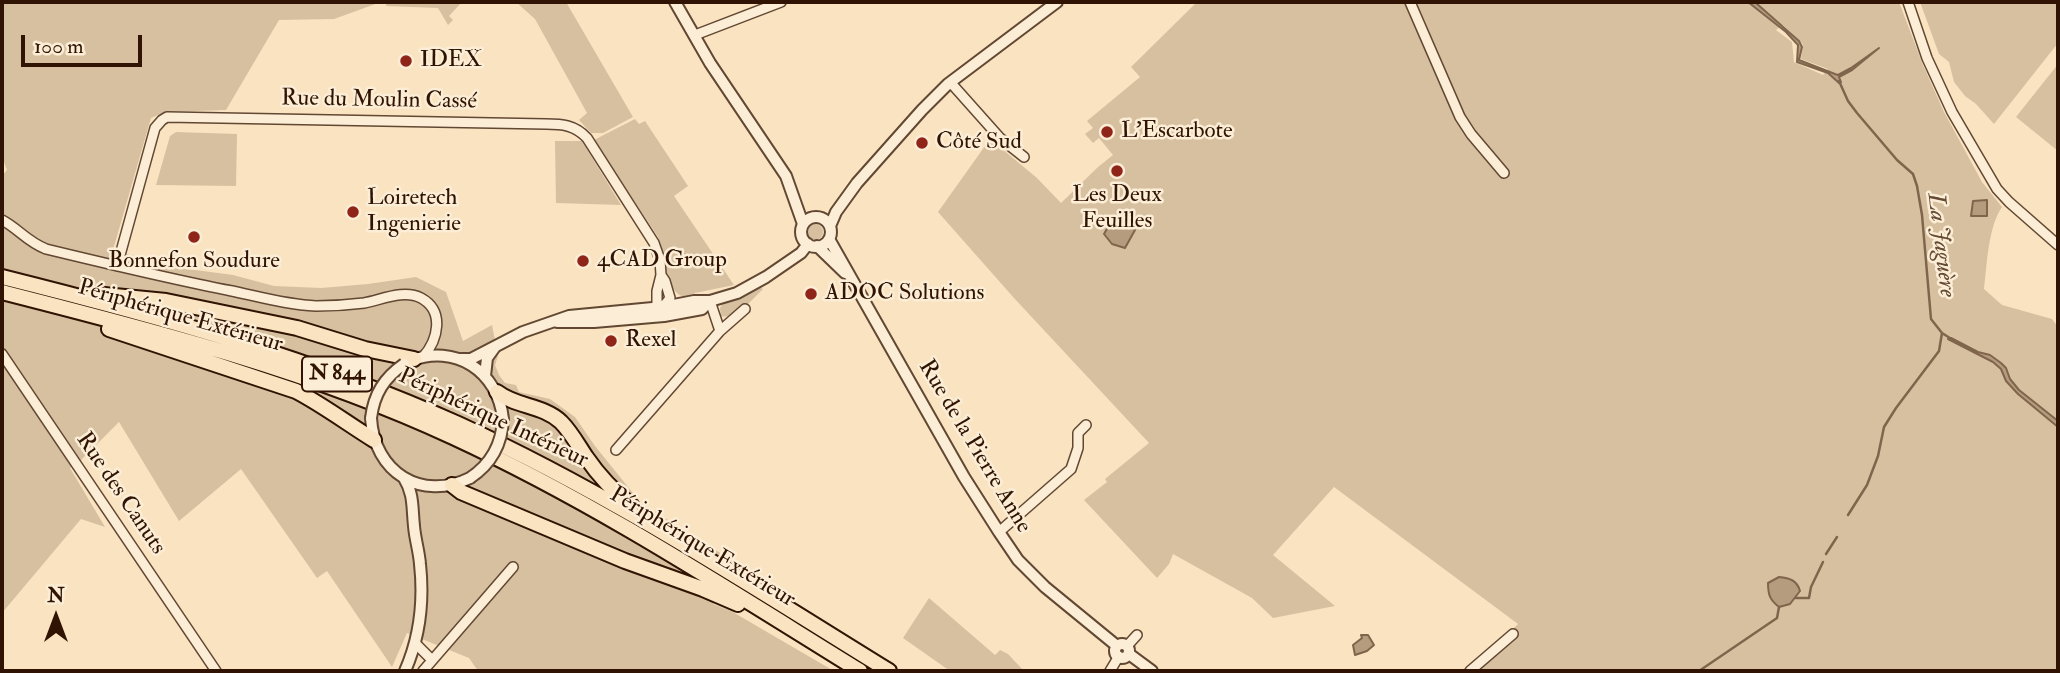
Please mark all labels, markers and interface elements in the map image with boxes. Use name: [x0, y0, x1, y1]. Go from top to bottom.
scale bar: [24, 21, 145, 65]
text: 100 m: [34, 33, 84, 60]
place label: IDEX: [420, 47, 482, 75]
marker: IDEX: [398, 53, 414, 69]
street label: Rue du Moulin Cassé: [281, 85, 477, 117]
place label: L'Escarbote: [1121, 118, 1233, 146]
marker: L'Escarbote: [1099, 124, 1115, 140]
place label: Côté Sud: [936, 129, 1022, 157]
marker: Côté Sud: [914, 135, 930, 151]
marker: Les Deux Feuilles: [1109, 163, 1125, 179]
place label: Les Deux Feuilles: [1072, 182, 1162, 236]
place label: Loiretech Ingenierie: [367, 185, 461, 239]
water label: La Jaguère: [1919, 191, 1961, 299]
marker: Loiretech Ingenierie: [345, 204, 361, 220]
marker: Bonnefon Soudure: [186, 229, 202, 245]
place label: 4CAD Group: [597, 247, 727, 275]
place label: Bonnefon Soudure: [108, 248, 280, 276]
marker: 4CAD Group: [575, 253, 591, 269]
street label: Périphérique Extérieur: [74, 275, 286, 359]
place label: ADOC Solutions: [825, 280, 984, 308]
marker: ADOC Solutions: [803, 286, 819, 302]
place label: Rexel: [625, 327, 676, 355]
marker: Rexel: [603, 333, 619, 349]
street label: Rue de la Pierre Anne: [911, 355, 1037, 539]
road number: N 844: [302, 356, 372, 392]
street label: Périphérique Intérieur: [394, 363, 592, 475]
street label: Rue des Canuts: [69, 428, 171, 560]
street label: Périphérique Extérieur: [604, 482, 800, 614]
north arrow: [21, 582, 91, 652]
text: N: [47, 584, 65, 608]

